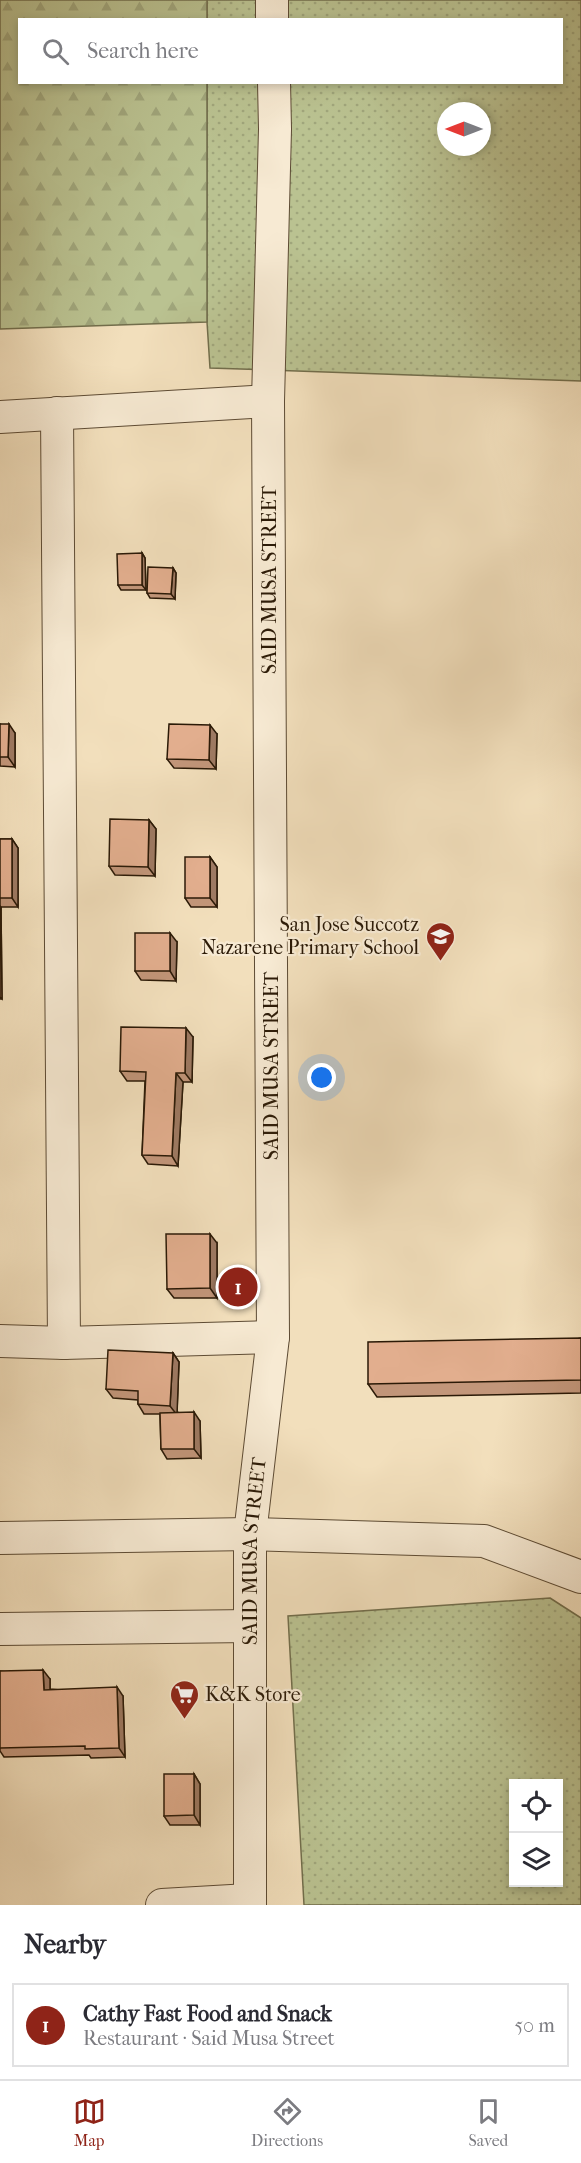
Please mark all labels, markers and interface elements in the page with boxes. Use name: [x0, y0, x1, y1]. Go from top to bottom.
search box: [18, 18, 563, 84]
icon: search: [39, 35, 72, 68]
text: Search here: [87, 38, 199, 64]
north arrow: [437, 102, 491, 156]
street label: SAID MUSA STREET: [258, 485, 281, 674]
place label: San Jose Succotz Nazarene Primary School: [201, 913, 419, 959]
school or university icon: San Jose Succotz Nazarene Primary School: [424, 920, 456, 962]
street label: SAID MUSA STREET: [260, 971, 283, 1160]
your location: [307, 1063, 336, 1092]
pin: 1: [218, 1264, 258, 1310]
street label: SAID MUSA STREET: [239, 1455, 270, 1645]
supermarket icon: K&K Store: [168, 1678, 200, 1720]
place label: K&K Store: [205, 1683, 301, 1706]
map controls: [509, 1779, 563, 1887]
button: locate: [509, 1779, 563, 1833]
button: layers: [509, 1833, 563, 1887]
text: Nearby: [24, 1929, 106, 1960]
text: Cathy Fast Food and Snack: [83, 2001, 332, 2027]
text: 1: [42, 2014, 49, 2037]
text: 50 m: [514, 2014, 555, 2037]
text: Restaurant · Said Musa Street: [83, 2027, 335, 2050]
tab: Map: [73, 2095, 106, 2150]
tab: Directions: [251, 2095, 323, 2150]
tab: Saved: [469, 2095, 508, 2150]

